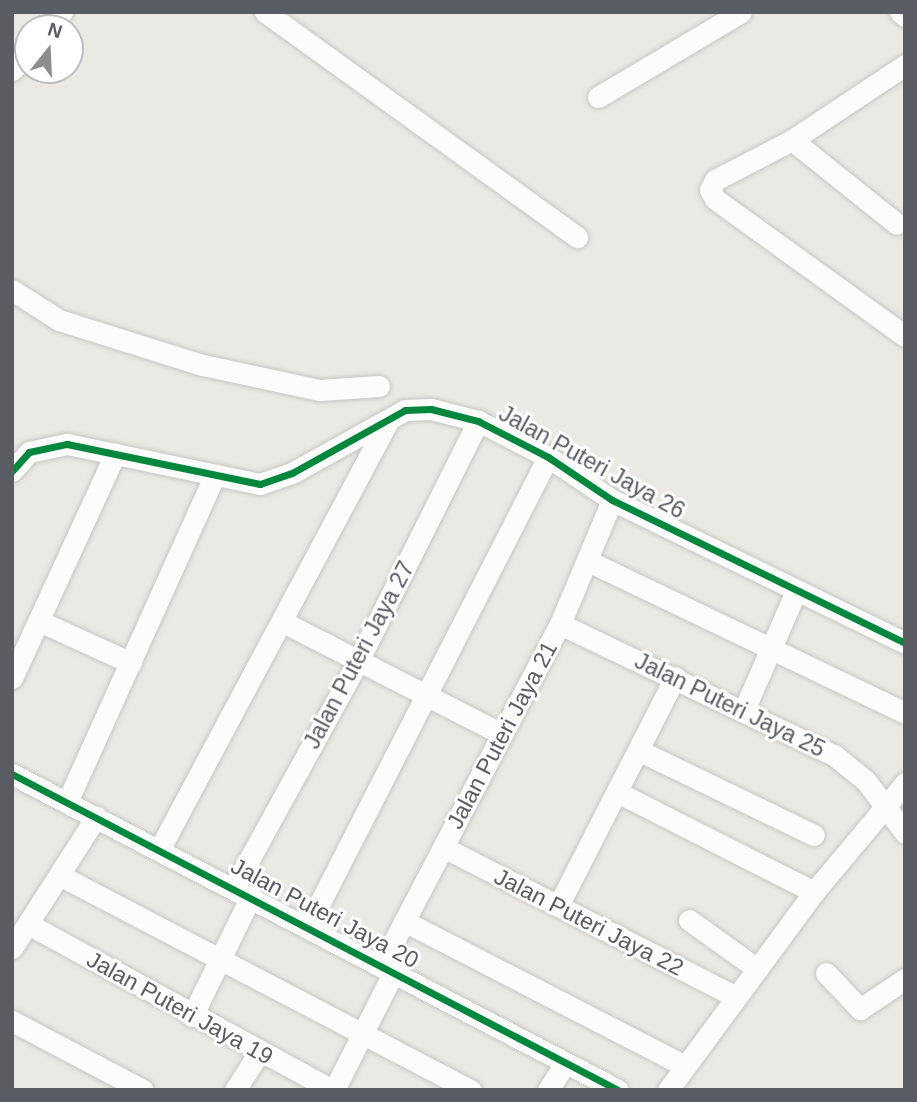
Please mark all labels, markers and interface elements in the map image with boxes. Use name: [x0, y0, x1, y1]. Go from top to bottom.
north arrow: [14, 14, 84, 84]
text: N: [45, 18, 65, 43]
street label: Jalan Puteri Jaya 26: [494, 399, 690, 525]
street label: Jalan Puteri Jaya 27: [298, 557, 420, 753]
street label: Jalan Puteri Jaya 21: [441, 637, 563, 833]
street label: Jalan Puteri Jaya 25: [630, 647, 830, 763]
street label: Jalan Puteri Jaya 20: [227, 852, 423, 974]
street label: Jalan Puteri Jaya 22: [490, 862, 688, 982]
street label: Jalan Puteri Jaya 19: [82, 945, 278, 1071]

